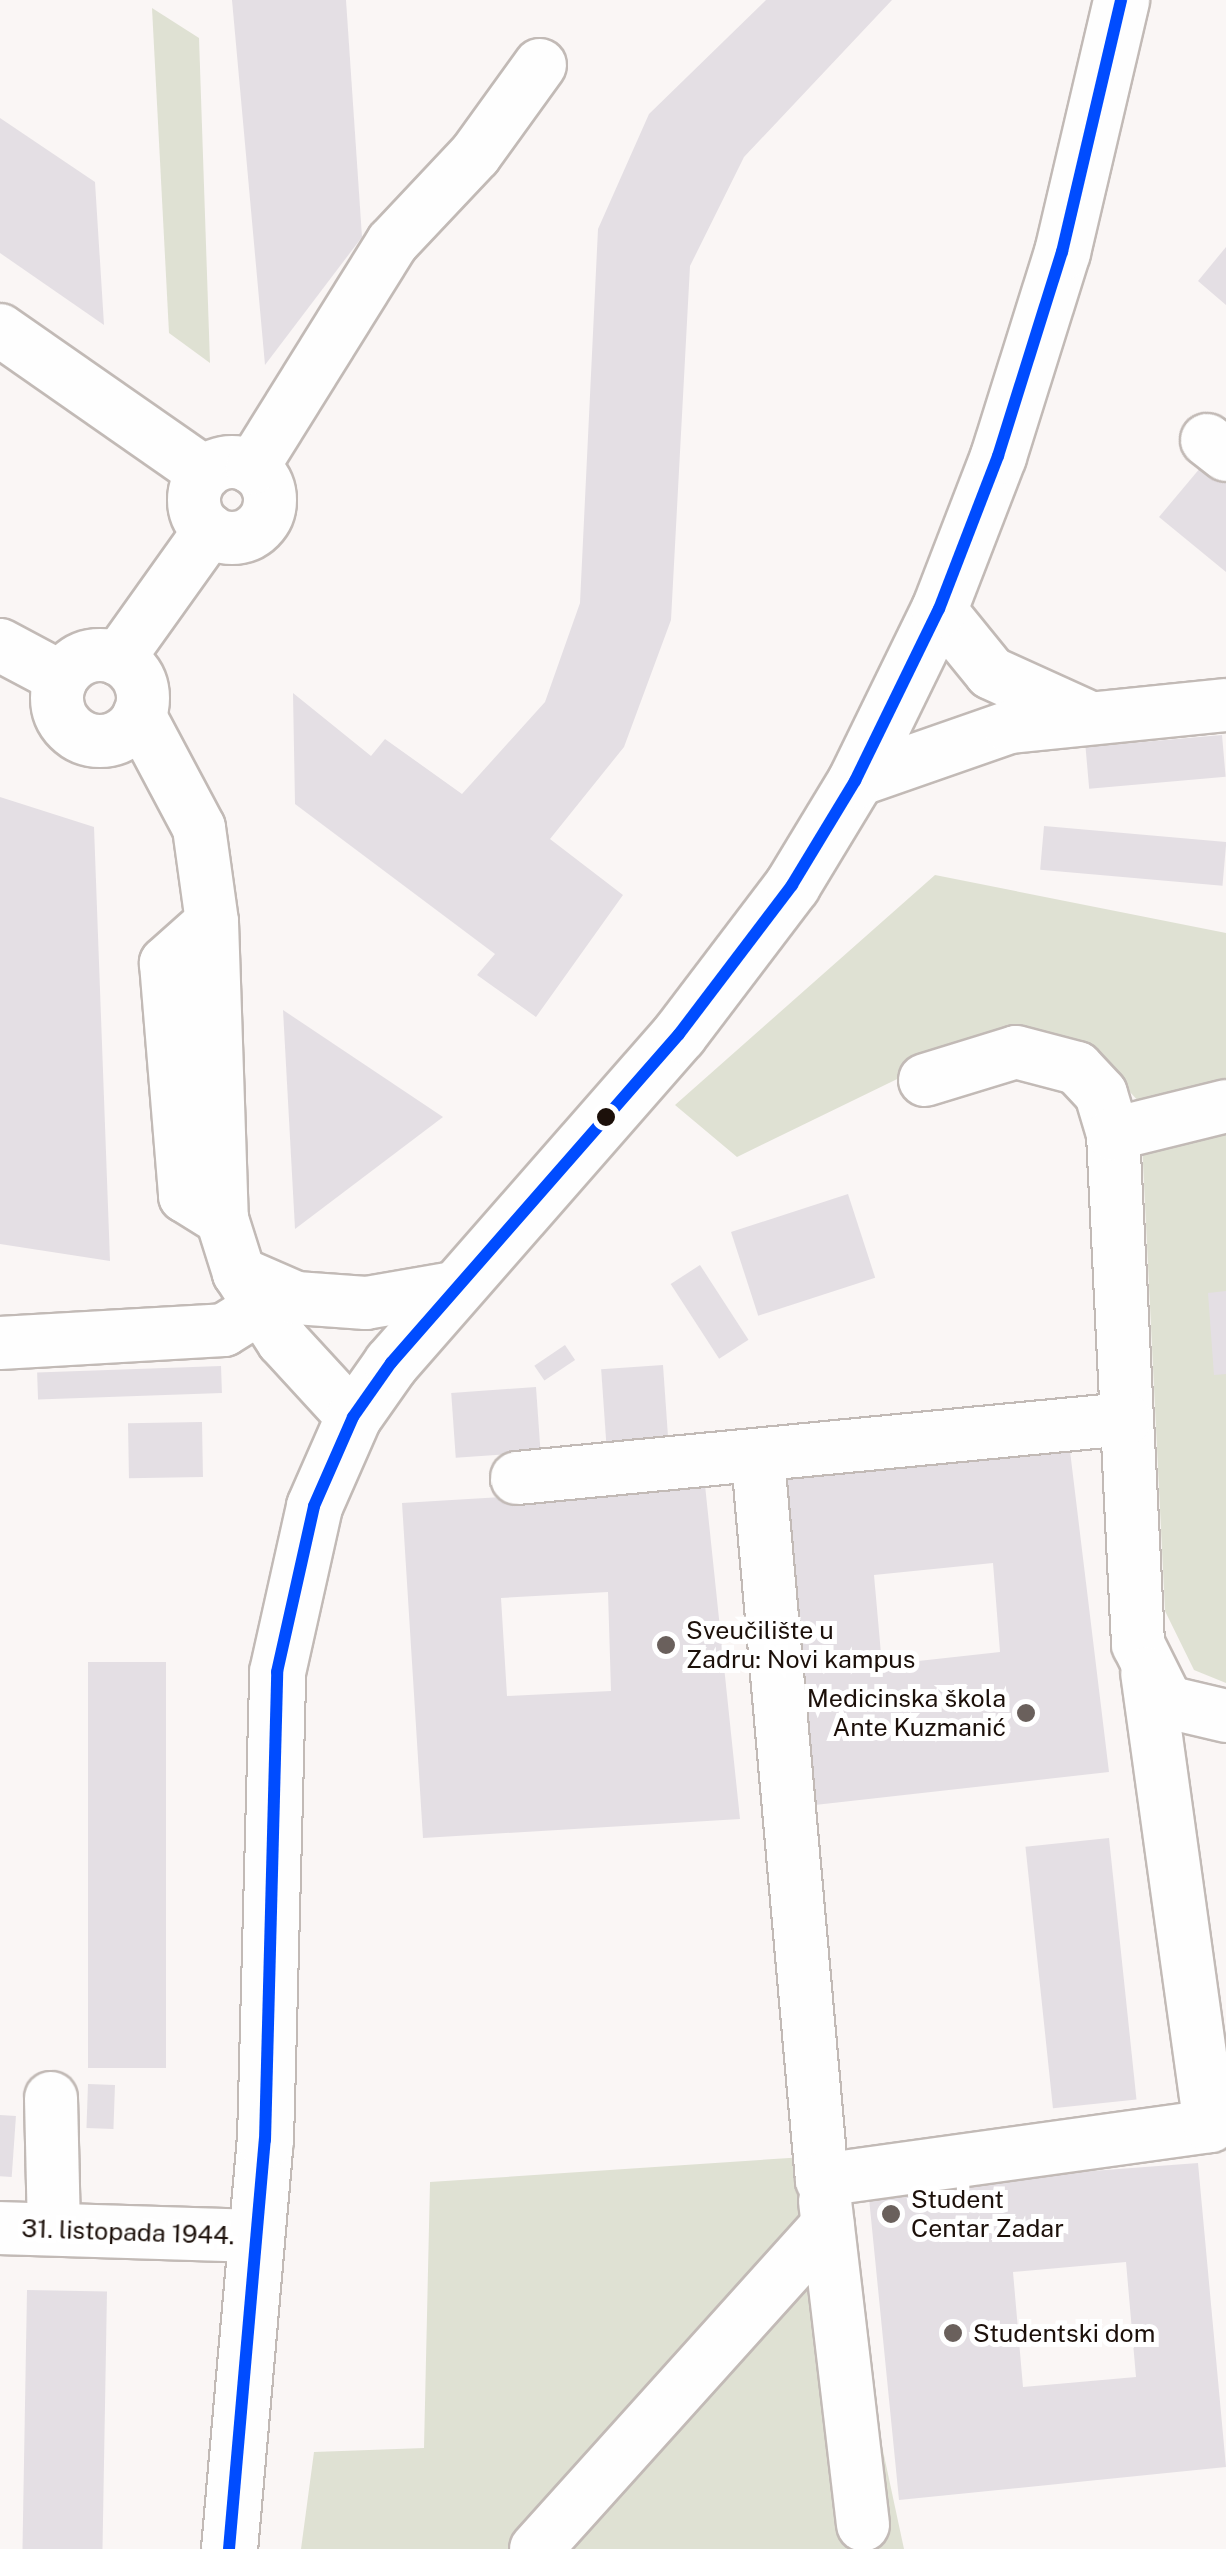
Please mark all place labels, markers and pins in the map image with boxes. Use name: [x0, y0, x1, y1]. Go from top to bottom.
unlabelled marker: [596, 1107, 616, 1127]
place label: Sveučilište u Zadru: Novi kampus: [686, 1616, 916, 1675]
marker: Sveučilište u Zadru: Novi kampus: [655, 1634, 677, 1656]
place label: Medicinska škola Ante Kuzmanić: [807, 1684, 1006, 1743]
marker: Medicinska škola Ante Kuzmanić: [1015, 1702, 1037, 1724]
place label: Student Centar Zadar: [911, 2185, 1064, 2244]
marker: Student Centar Zadar: [880, 2203, 902, 2225]
place label: Studentski dom: [973, 2318, 1156, 2348]
marker: Studentski dom: [942, 2322, 964, 2344]

